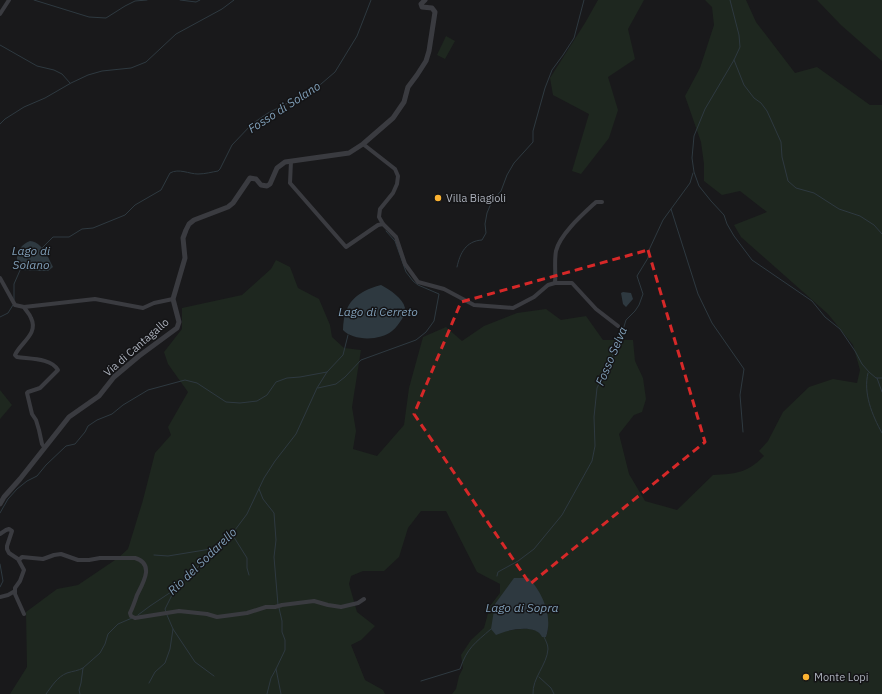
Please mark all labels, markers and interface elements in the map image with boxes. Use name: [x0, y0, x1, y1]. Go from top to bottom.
water label: Fosso di Solano: [245, 78, 323, 136]
place label: Villa Biagioli: [446, 191, 506, 205]
marker: Villa Biagioli: [433, 193, 443, 203]
water label: Lago di Solano: [12, 243, 51, 272]
water label: Lago di Cerreto: [338, 304, 418, 319]
street label: Via di Cantagallo: [100, 315, 172, 379]
water label: Fosso Selva: [592, 324, 630, 388]
water label: Rio del Sodarello: [164, 524, 240, 598]
water label: Lago di Sopra: [486, 600, 558, 615]
place label: Monte Lopi: [814, 670, 868, 684]
marker: Monte Lopi: [801, 672, 811, 682]

